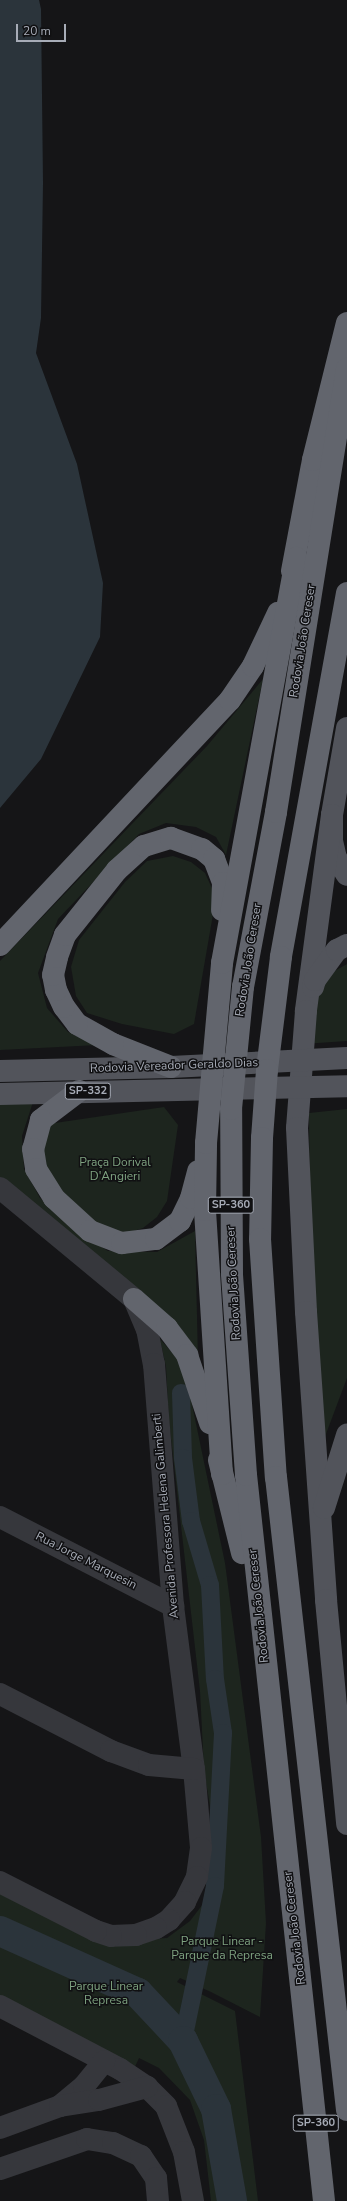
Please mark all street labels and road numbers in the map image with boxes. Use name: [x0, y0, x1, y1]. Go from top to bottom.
street label: Rodovia João Cereser: [287, 583, 319, 699]
street label: Rodovia João Cereser: [233, 902, 265, 1018]
street label: Rodovia Vereador Geraldo Dias: [90, 1056, 258, 1076]
road number: SP-332: [64, 1082, 112, 1100]
road number: SP-360: [207, 1196, 255, 1214]
street label: Rodovia João Cereser: [224, 1226, 244, 1340]
street label: Avenida Professora Helena Galimberti: [150, 1413, 182, 1619]
street label: Rua Jorge Marquesin: [33, 1529, 139, 1593]
street label: Rodovia João Cereser: [246, 1548, 272, 1664]
street label: Rodovia João Cereser: [281, 1870, 309, 1986]
road number: SP-360: [292, 2114, 340, 2132]

